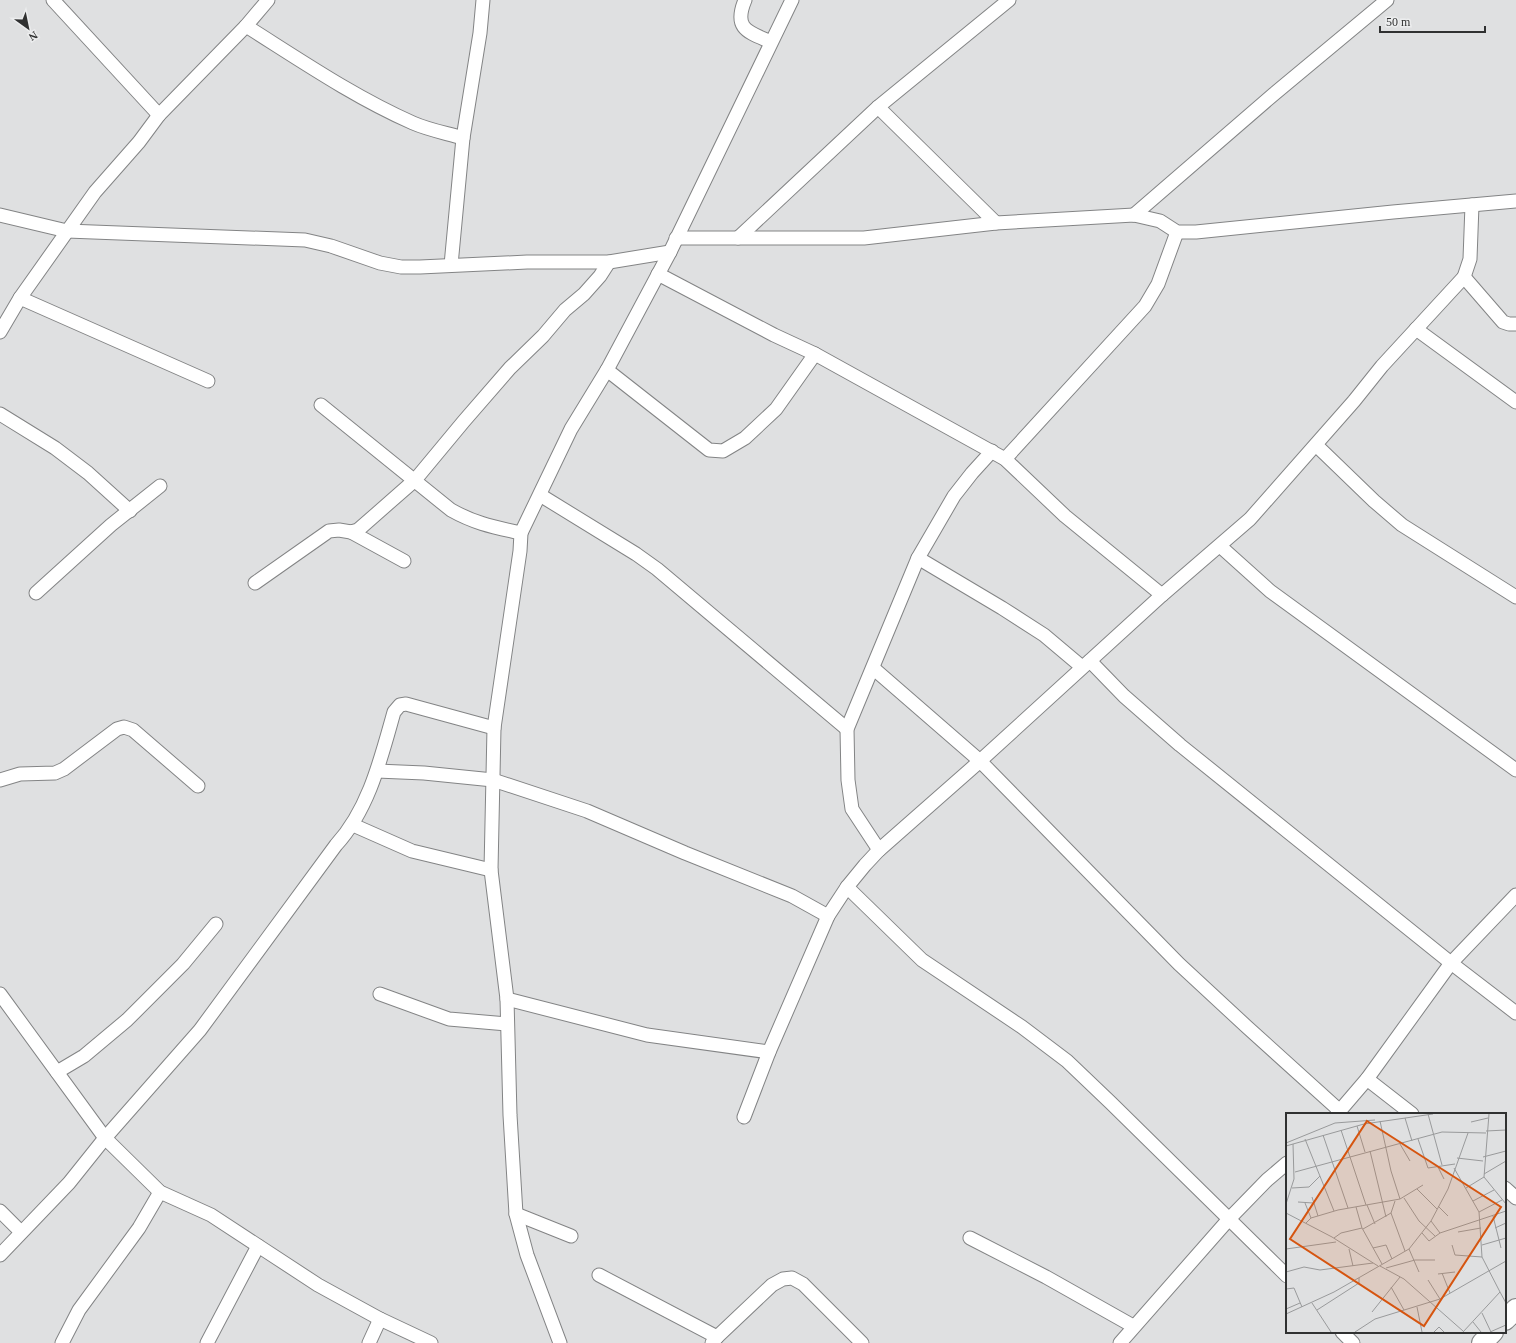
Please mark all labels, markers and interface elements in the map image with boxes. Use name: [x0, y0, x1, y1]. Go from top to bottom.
north arrow: [8, 8, 48, 48]
scale bar: [1380, 8, 1485, 34]
text: 50 m: [1386, 15, 1411, 29]
text: N: [27, 29, 40, 44]
inset map: [1286, 1113, 1506, 1333]

